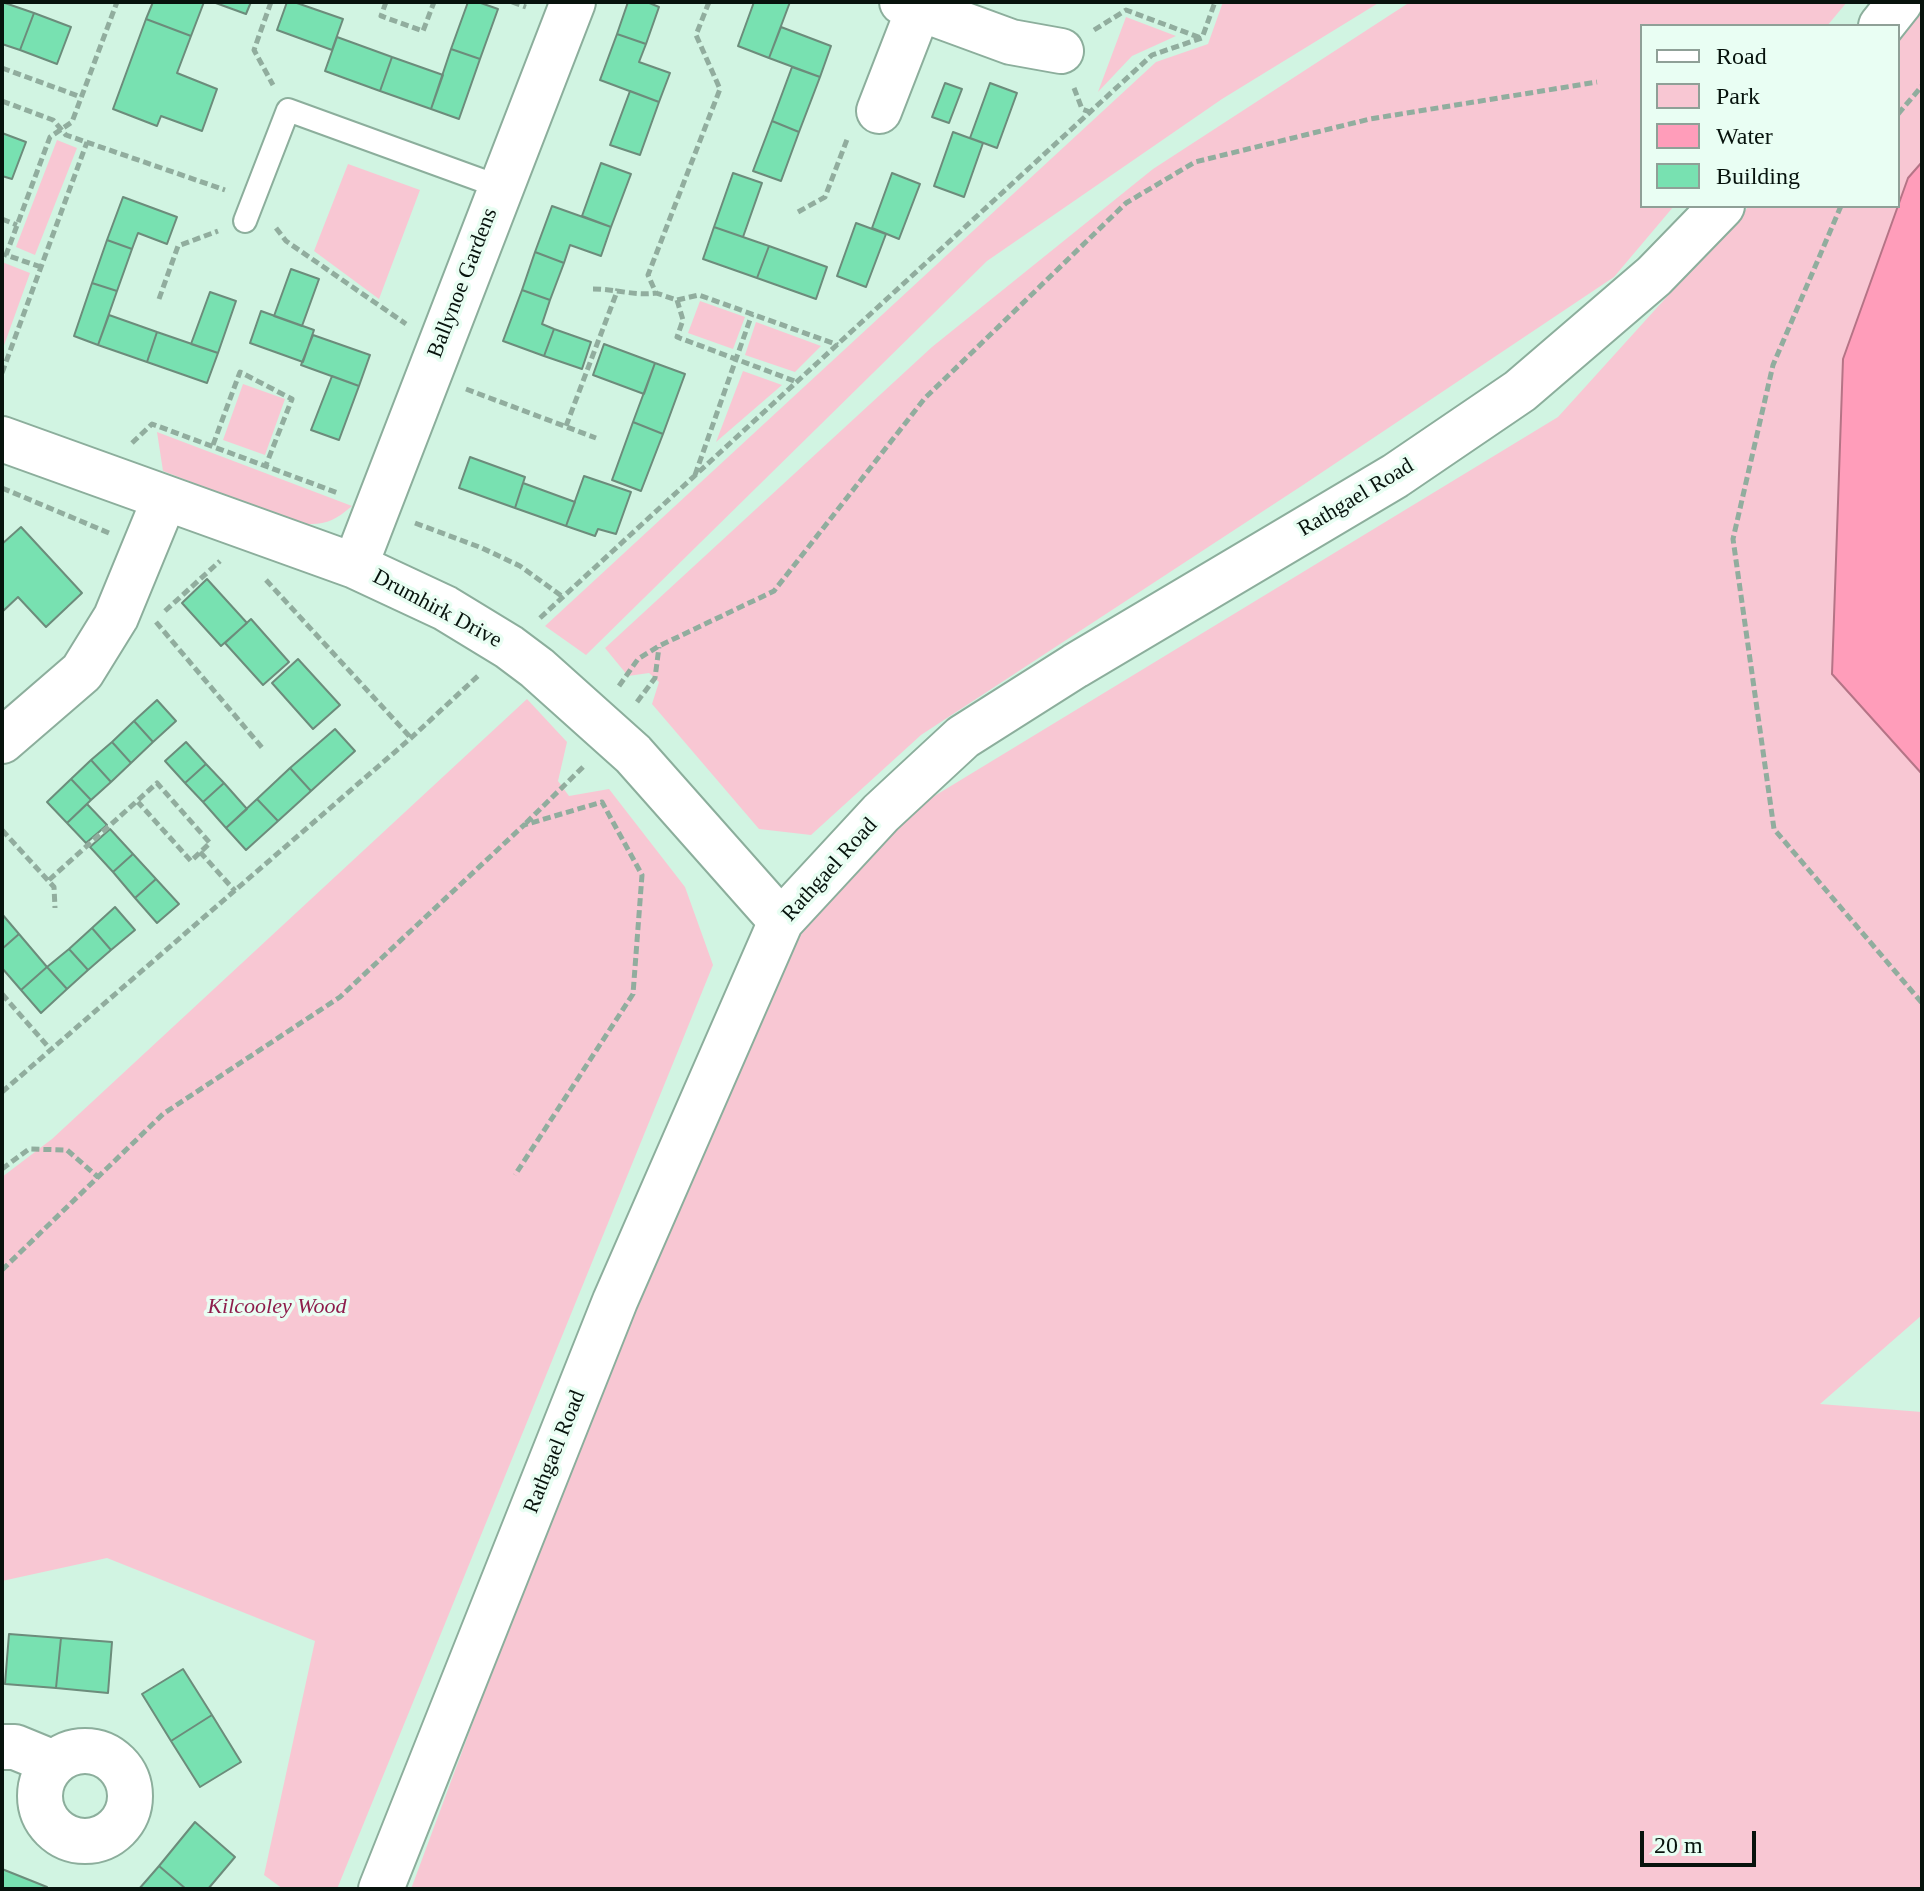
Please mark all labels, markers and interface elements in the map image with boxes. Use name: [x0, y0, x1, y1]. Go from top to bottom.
legend: [1640, 24, 1900, 208]
text: Road: [1716, 43, 1767, 69]
text: Park: [1716, 83, 1760, 109]
text: Water: [1716, 123, 1773, 149]
text: Building: [1716, 163, 1800, 189]
street label: Ballynoe Gardens: [422, 204, 504, 362]
street label: Rathgael Road: [1293, 453, 1419, 543]
street label: Drumhirk Drive: [368, 564, 506, 654]
street label: Rathgael Road: [777, 813, 883, 927]
park label: Kilcooley Wood: [207, 1294, 347, 1320]
street label: Rathgael Road: [518, 1387, 592, 1517]
scale bar: [1644, 1815, 1760, 1865]
text: 20 m: [1654, 1832, 1703, 1858]

